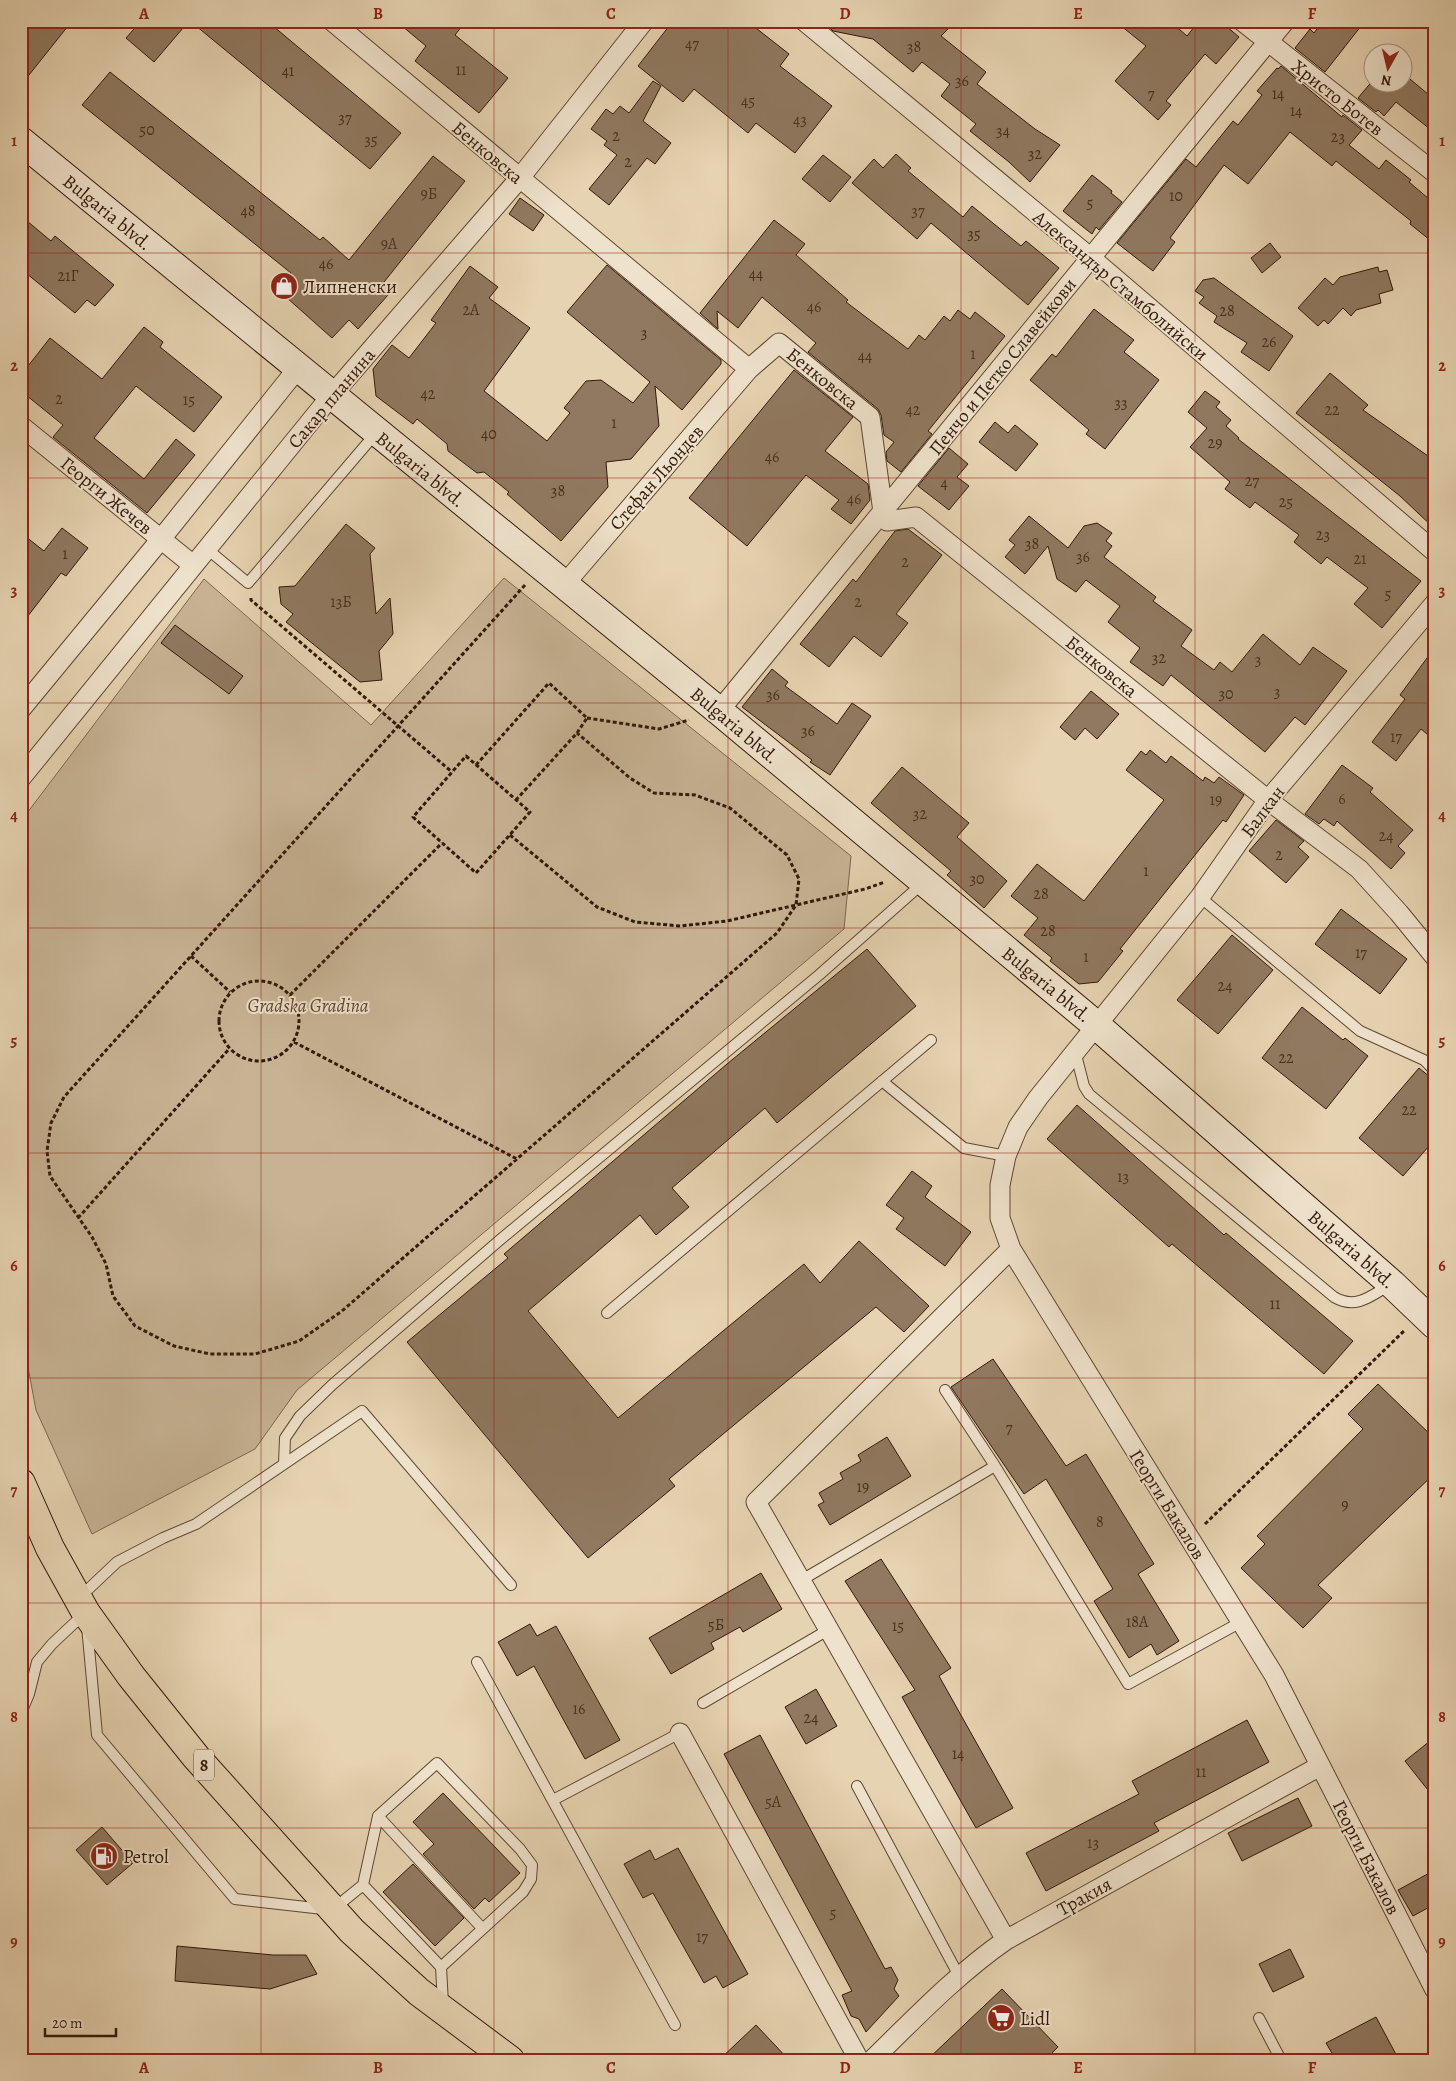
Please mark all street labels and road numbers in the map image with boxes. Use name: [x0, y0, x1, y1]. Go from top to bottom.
street label: Христо Ботев: [1286, 54, 1389, 142]
street label: Бенковска: [446, 115, 529, 190]
street label: Bulgaria blvd.: [57, 169, 158, 257]
street label: Александър Стамболийски: [1026, 204, 1213, 367]
street label: Пенчо и Петко Славейкови: [923, 272, 1083, 461]
street label: Бенковска: [781, 342, 864, 416]
street label: Сакар планина: [282, 343, 382, 454]
street label: Стефан Льондев: [604, 419, 710, 536]
street label: Bulgaria blvd.: [370, 426, 471, 514]
street label: Георги Жечев: [55, 451, 158, 541]
street label: Бенковска: [1060, 630, 1143, 704]
street label: Bulgaria blvd.: [685, 681, 784, 770]
street label: Балкан: [1235, 780, 1291, 843]
street label: Bulgaria blvd.: [996, 941, 1097, 1029]
street label: Bulgaria blvd.: [1302, 1204, 1401, 1295]
street label: Георги Бакалов: [1123, 1444, 1211, 1565]
road number: 8: [194, 1750, 214, 1780]
street label: Георги Бакалов: [1326, 1796, 1406, 1919]
street label: Тракия: [1052, 1871, 1116, 1922]

